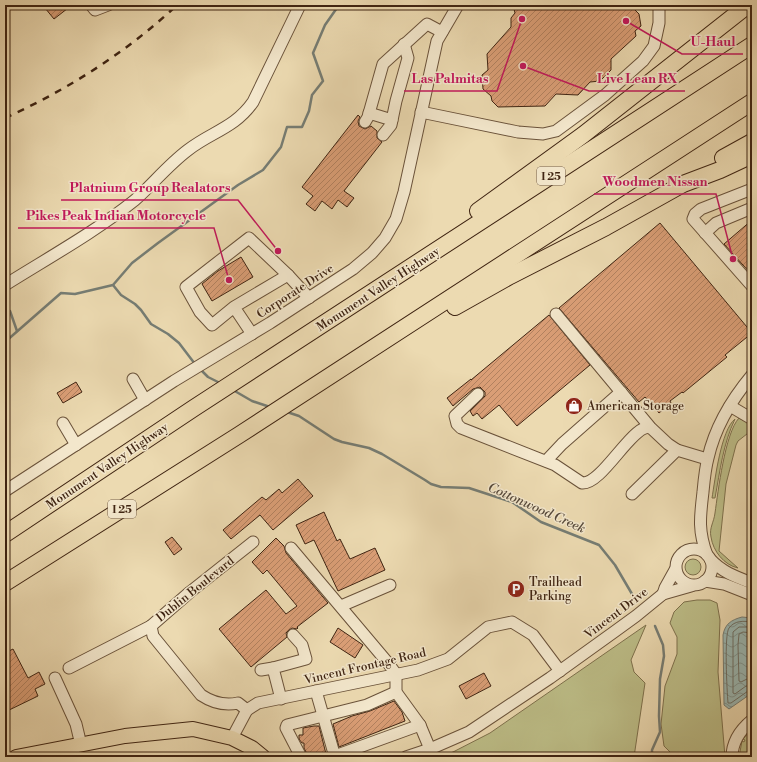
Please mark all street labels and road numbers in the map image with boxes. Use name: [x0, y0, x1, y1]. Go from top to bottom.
road number: I 25: [537, 167, 565, 185]
street label: Monument Valley Highway: [314, 244, 443, 335]
street label: Corporate Drive: [254, 261, 337, 322]
street label: Monument Valley Highway: [43, 420, 171, 513]
road number: I 25: [108, 500, 136, 518]
street label: Dublin Boulevard: [153, 553, 237, 625]
street label: Vincent Drive: [581, 585, 651, 643]
street label: Vincent Frontage Road: [302, 645, 428, 688]

